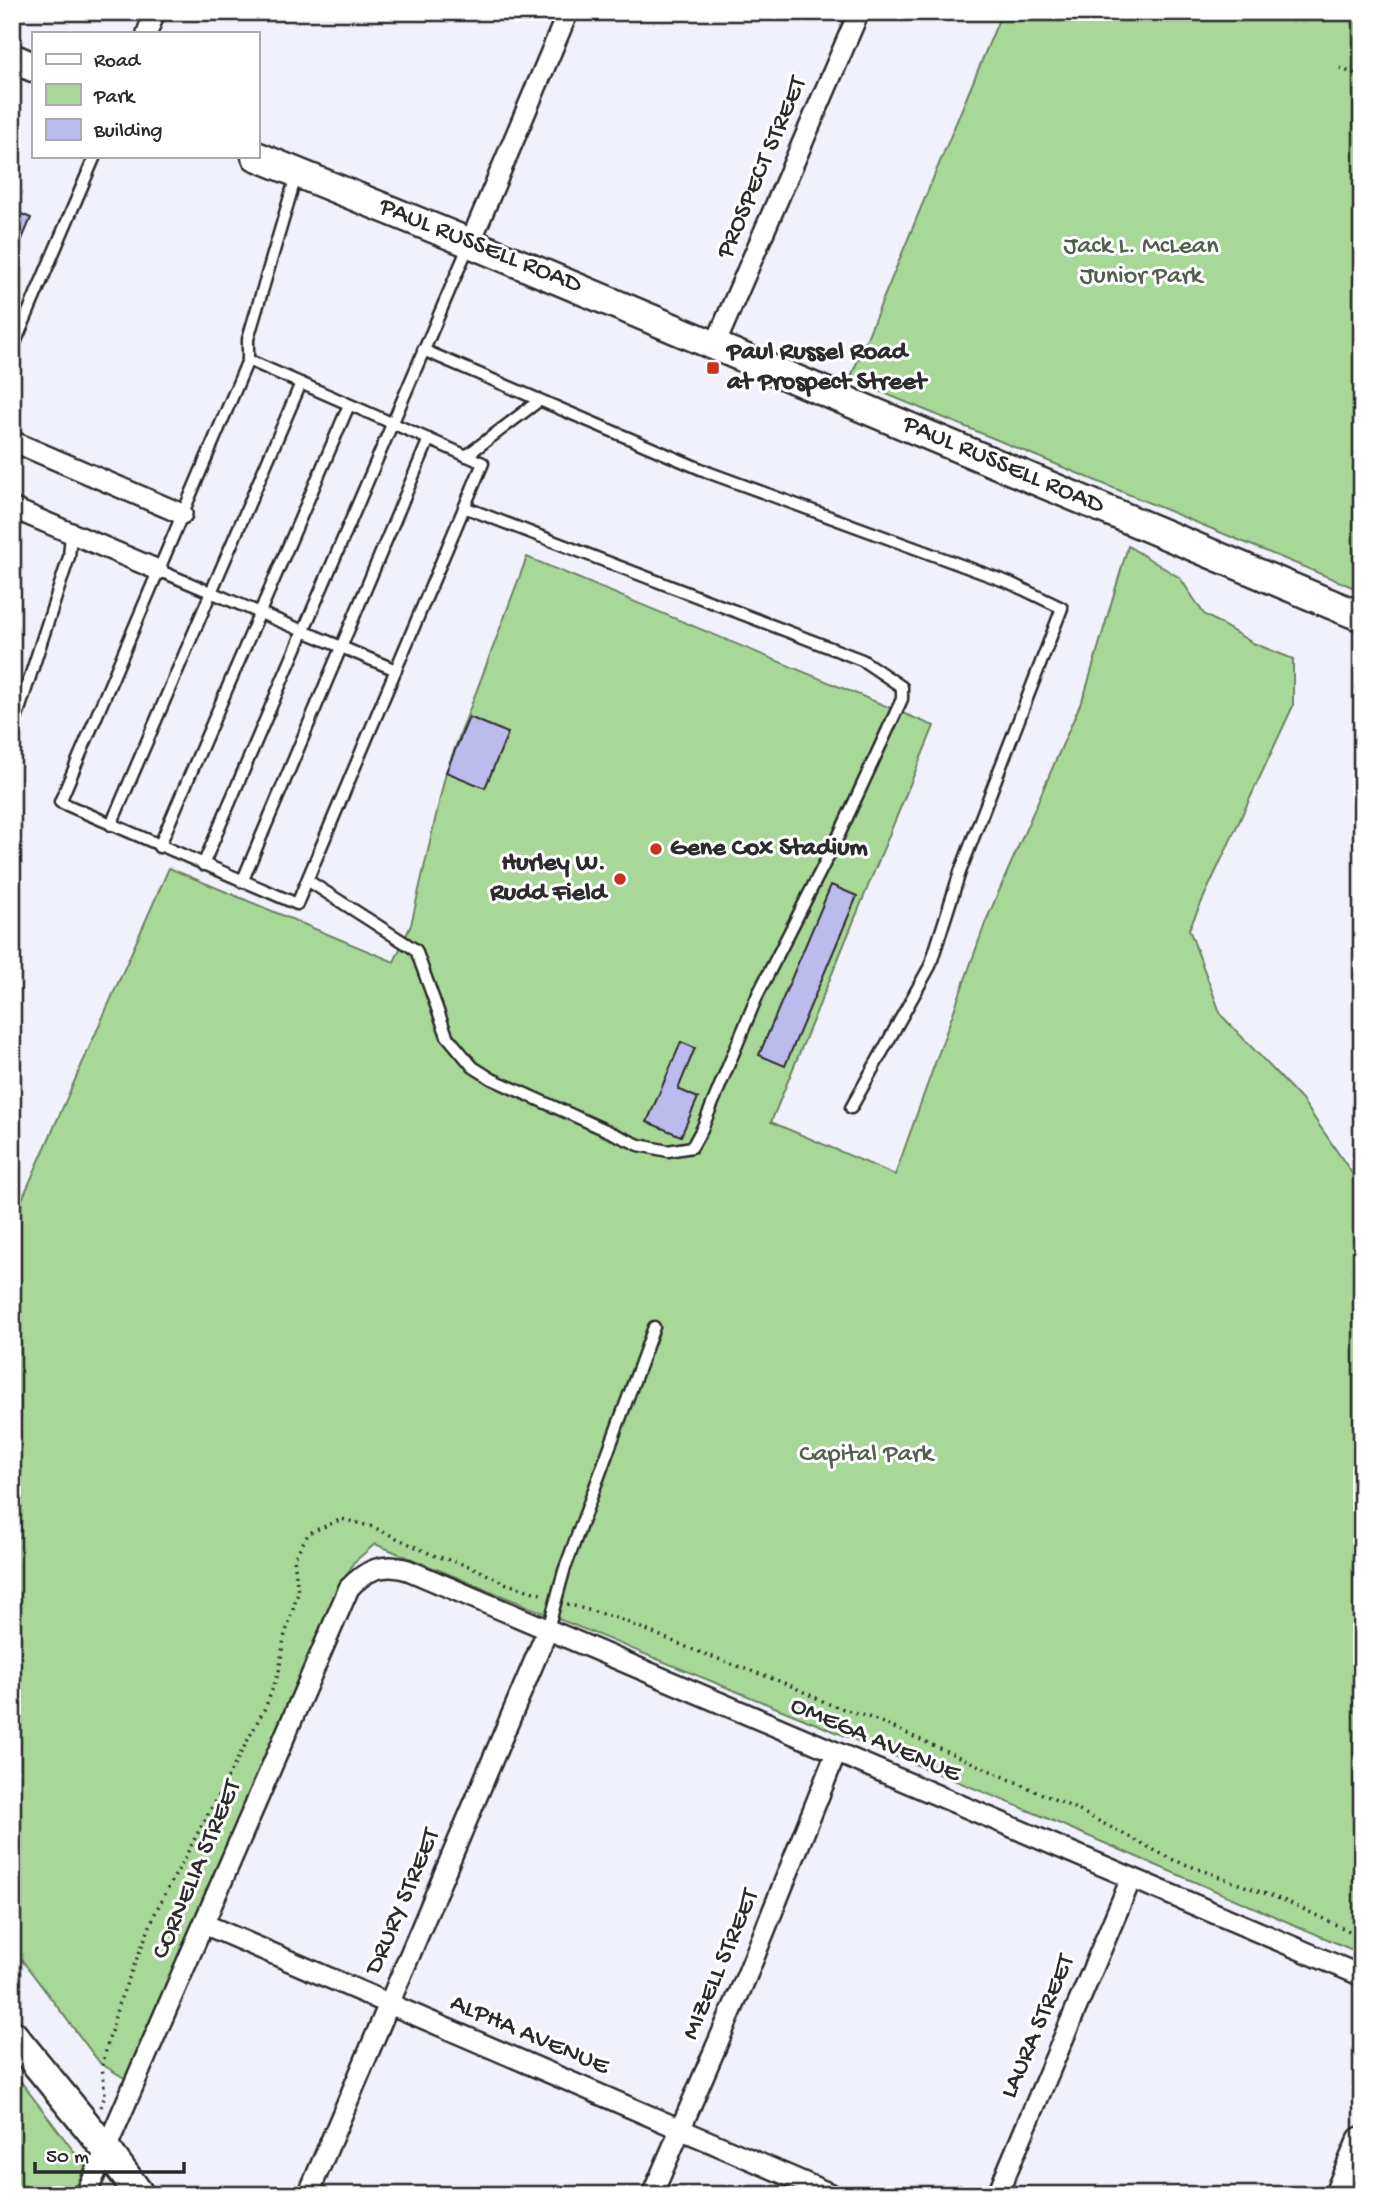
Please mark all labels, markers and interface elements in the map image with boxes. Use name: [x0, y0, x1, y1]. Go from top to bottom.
legend: [32, 32, 259, 158]
text: Road: [94, 50, 142, 75]
street label: PROSPECT STREET: [710, 71, 816, 265]
text: Park: [93, 86, 137, 111]
text: Building: [93, 120, 163, 145]
street label: PAUL RUSSELL ROAD: [373, 192, 586, 302]
park label: Jack L. McLean Junior Park: [1063, 232, 1219, 293]
place label: Paul Russel Road at Prospect Street: [725, 338, 928, 399]
marker: Paul Russel Road at Prospect Street: [705, 360, 721, 376]
street label: PAUL RUSSELL ROAD: [897, 409, 1109, 523]
place label: Gene Cox Stadium: [670, 834, 868, 865]
marker: Gene Cox Stadium: [648, 841, 664, 857]
place label: Hurley W. Rudd Field: [489, 849, 609, 910]
marker: Hurley W. Rudd Field: [612, 871, 628, 887]
park label: Capital Park: [799, 1440, 935, 1471]
street label: OMEGA AVENUE: [785, 1691, 966, 1791]
street label: CORNELIA STREET: [146, 1775, 250, 1964]
street label: DRURY STREET: [359, 1823, 449, 1981]
street label: MIZELL STREET: [676, 1884, 768, 2045]
street label: LAURA STREET: [995, 1950, 1084, 2104]
street label: ALPHA AVENUE: [445, 1989, 614, 2084]
scale bar: [35, 2130, 184, 2174]
text: 50 m: [46, 2146, 89, 2171]

